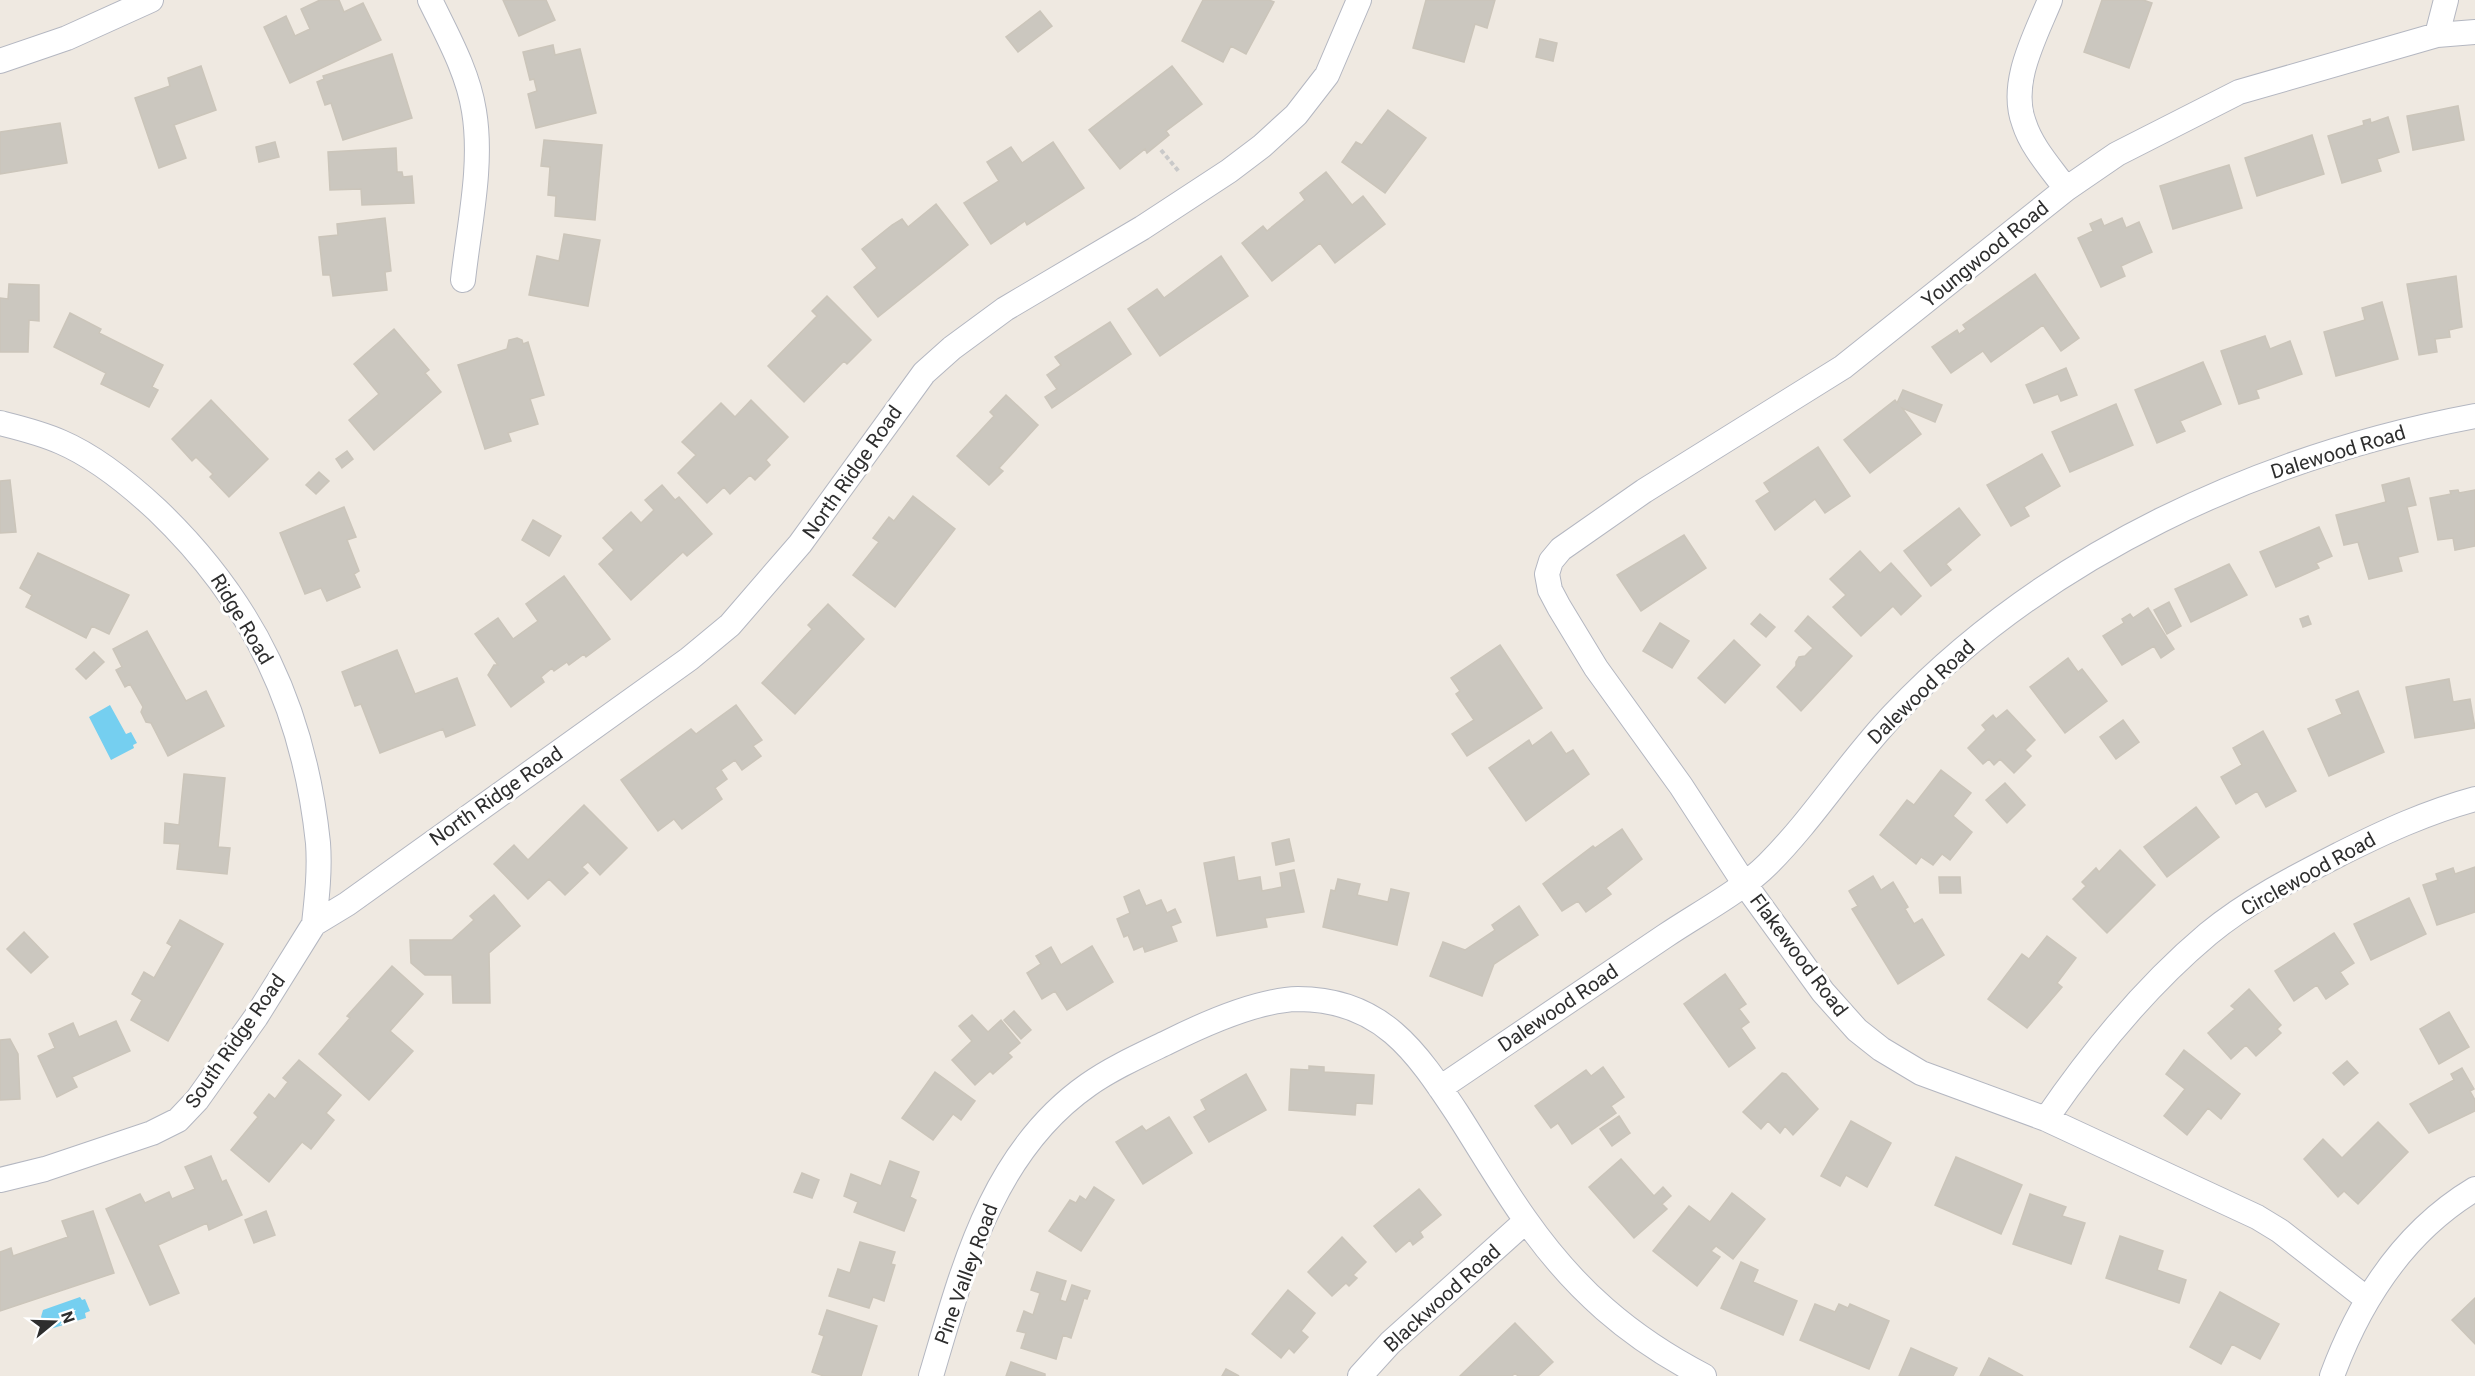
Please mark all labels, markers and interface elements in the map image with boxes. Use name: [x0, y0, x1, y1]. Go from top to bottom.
street label: Youngwood Road: [1917, 196, 2053, 312]
street label: North Ridge Road: [797, 401, 907, 543]
street label: Dalewood Road: [2268, 420, 2408, 484]
street label: Ridge Road: [206, 569, 278, 669]
street label: Dalewood Road: [1863, 635, 1979, 749]
street label: North Ridge Road: [425, 741, 567, 851]
street label: Circlewood Road: [2236, 827, 2380, 921]
street label: Flakewood Road: [1745, 889, 1853, 1021]
street label: Dalewood Road: [1493, 959, 1623, 1057]
street label: South Ridge Road: [180, 969, 290, 1113]
street label: Pine Valley Road: [929, 1200, 1003, 1348]
street label: Blackwood Road: [1379, 1239, 1505, 1357]
north arrow: [24, 1292, 84, 1352]
text: N: [57, 1309, 79, 1326]

